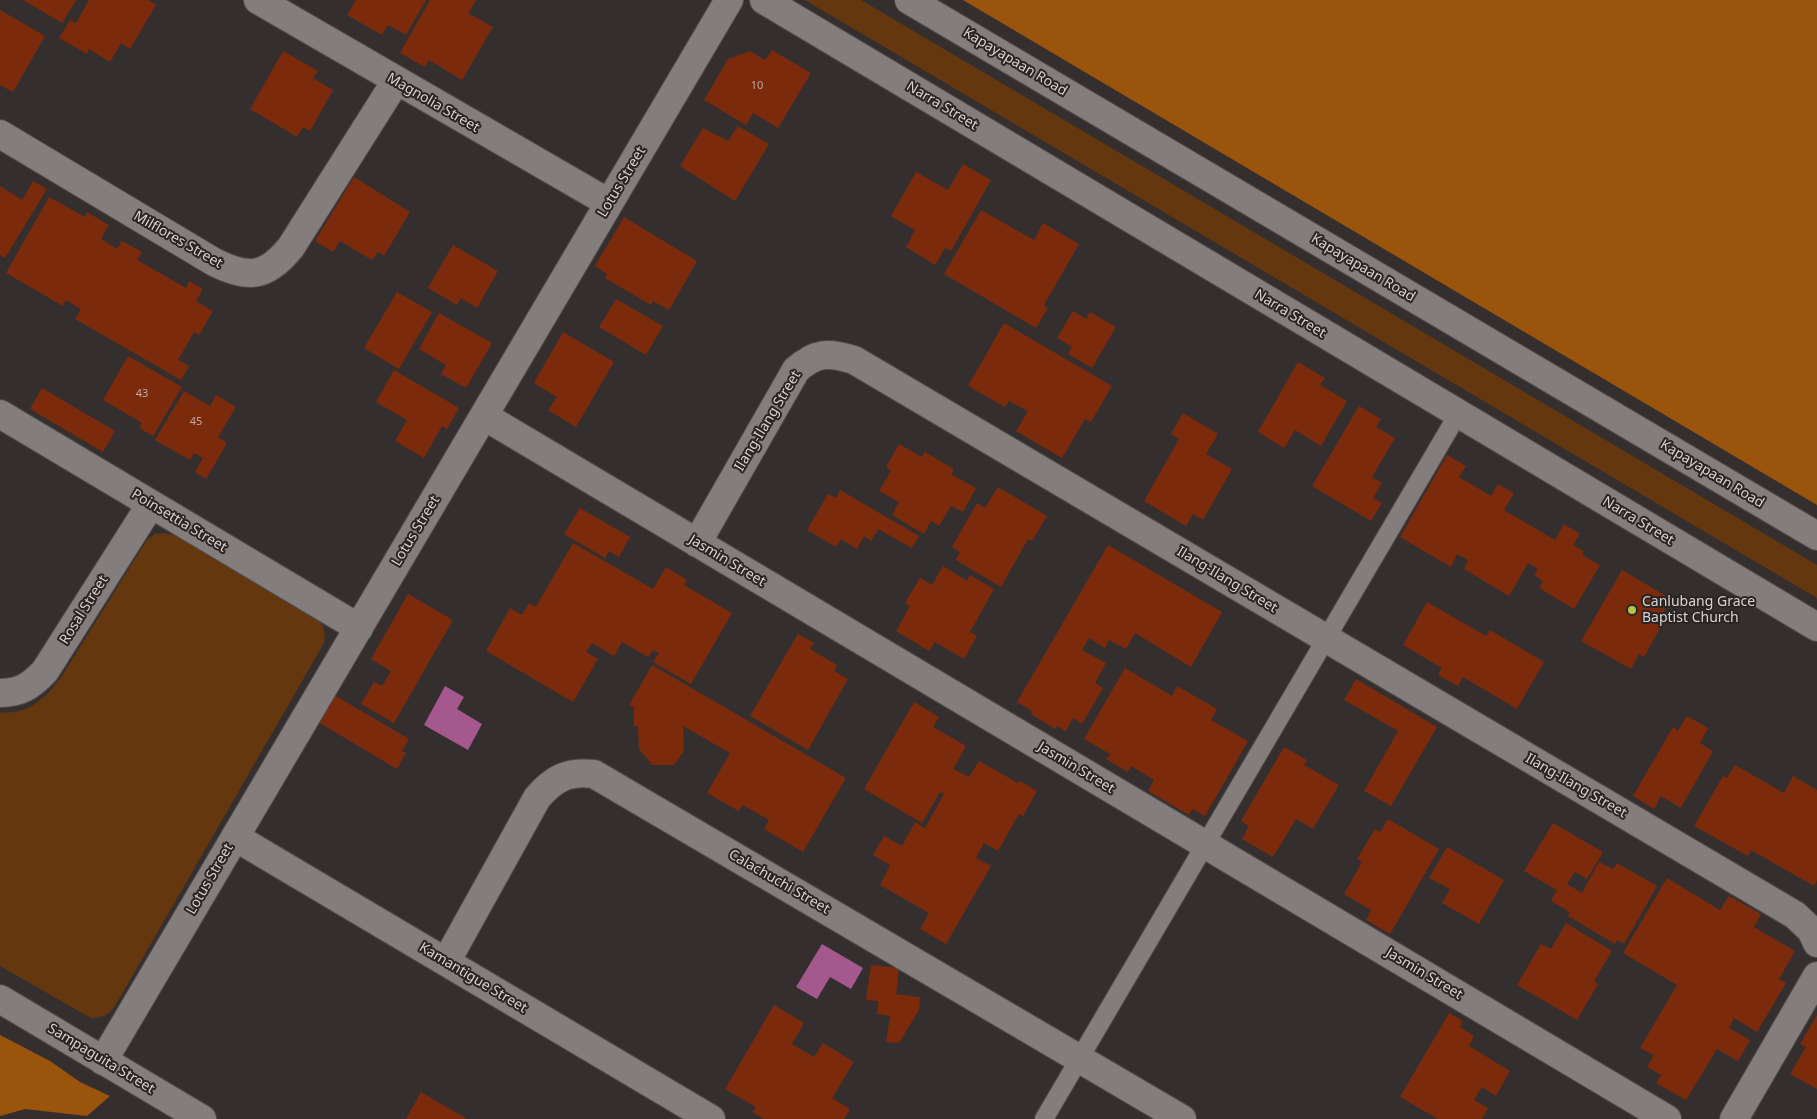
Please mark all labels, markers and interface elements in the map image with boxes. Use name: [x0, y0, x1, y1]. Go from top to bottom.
street label: Kapayapaan Road: [960, 24, 1070, 100]
street label: Magnolia Street: [384, 70, 482, 136]
street label: Narra Street: [903, 78, 981, 134]
house number: 10: [751, 79, 763, 93]
street label: Lotus Street: [594, 144, 650, 220]
street label: Milflores Street: [131, 208, 225, 272]
street label: Kapayapaan Road: [1308, 230, 1418, 306]
street label: Narra Street: [1251, 286, 1329, 342]
street label: Ilang-Ilang Street: [731, 368, 805, 474]
house number: 43: [136, 387, 148, 401]
house number: 45: [190, 415, 202, 429]
street label: Kapayapaan Road: [1657, 436, 1767, 512]
street label: Poinsettia Street: [128, 486, 230, 556]
street label: Lotus Street: [388, 493, 444, 569]
street label: Narra Street: [1599, 493, 1677, 549]
street label: Jasmin Street: [686, 532, 768, 590]
street label: Ilang-Ilang Street: [1174, 543, 1280, 617]
street label: Rosal Street: [56, 572, 112, 648]
place label: Canlubang Grace Baptist Church: [1642, 594, 1755, 626]
marker: Canlubang Grace Baptist Church: [1626, 604, 1638, 616]
street label: Jasmin Street: [1035, 739, 1117, 797]
street label: Ilang-Ilang Street: [1522, 750, 1630, 822]
street label: Lotus Street: [183, 841, 237, 917]
street label: Calachuchi Street: [725, 846, 833, 918]
street label: Kamantigue Street: [416, 939, 530, 1017]
street label: Jasmin Street: [1383, 945, 1465, 1003]
street label: Sampaguita Street: [45, 1020, 157, 1098]

